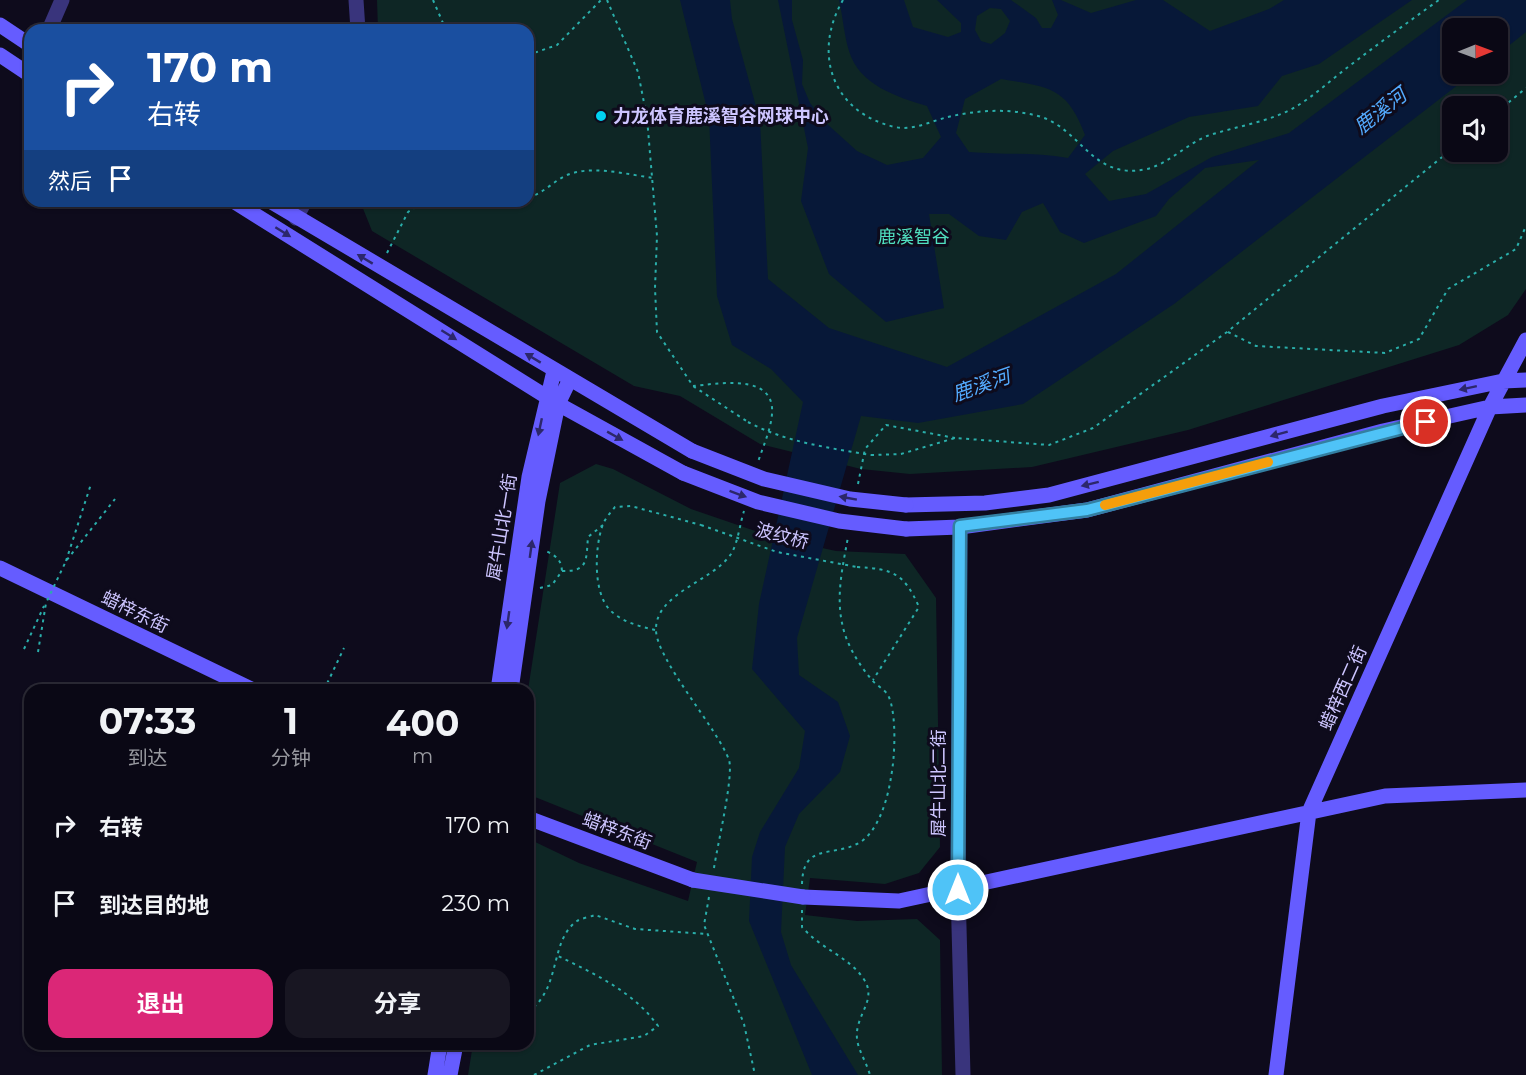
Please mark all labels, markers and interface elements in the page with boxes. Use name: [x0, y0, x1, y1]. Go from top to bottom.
north arrow: [1442, 18, 1508, 84]
map controls: [1442, 18, 1508, 162]
text: 170 m: [147, 41, 273, 93]
icon: right: [48, 48, 126, 126]
water label: 鹿溪河: [1349, 81, 1414, 139]
button: sound: [1442, 96, 1508, 162]
text: 右转: [147, 98, 201, 131]
place label: 力龙体育鹿溪智谷网球中心: [613, 105, 829, 127]
marker: 力龙体育鹿溪智谷网球中心: [594, 109, 608, 123]
icon: arrive: [104, 162, 137, 195]
text: 然后: [48, 168, 92, 195]
one-way arrow: [275, 226, 291, 237]
park label: 鹿溪智谷: [878, 226, 950, 248]
one-way arrow: [357, 253, 373, 264]
one-way arrow: [440, 329, 457, 340]
one-way arrow: [524, 353, 541, 363]
water label: 鹿溪河: [949, 363, 1017, 406]
one-way arrow: [1459, 384, 1478, 393]
pin: [1400, 396, 1451, 447]
icon: arrive: [1409, 405, 1442, 438]
one-way arrow: [534, 418, 544, 437]
one-way arrow: [1270, 430, 1288, 440]
one-way arrow: [607, 431, 624, 441]
street label: 犀牛山北一街: [483, 472, 521, 582]
one-way arrow: [1081, 480, 1100, 490]
one-way arrow: [729, 489, 747, 499]
one-way arrow: [838, 493, 857, 502]
street label: 波纹桥: [753, 518, 811, 554]
one-way arrow: [526, 539, 536, 558]
street label: 蜡梓东街: [98, 586, 172, 638]
one-way arrow: [503, 610, 512, 629]
street label: 蜡梓西二街: [1315, 642, 1371, 734]
text: 07:33: [99, 699, 196, 743]
text: 1: [284, 699, 298, 743]
text: 400: [386, 701, 459, 745]
street label: 犀牛山北二街: [928, 729, 950, 837]
text: m: [412, 744, 433, 768]
text: 到达: [128, 746, 168, 770]
text: 分钟: [271, 746, 311, 770]
street label: 蜡梓东街: [579, 808, 655, 854]
icon: right: [48, 809, 81, 842]
text: 170 m: [446, 812, 510, 839]
text: 右转: [99, 814, 143, 841]
position arrow: [926, 858, 990, 922]
icon: arrive: [48, 887, 81, 920]
text: 230 m: [441, 890, 510, 917]
text: 到达目的地: [99, 892, 209, 919]
button: 退出: [48, 969, 273, 1038]
button: 分享: [285, 969, 510, 1038]

